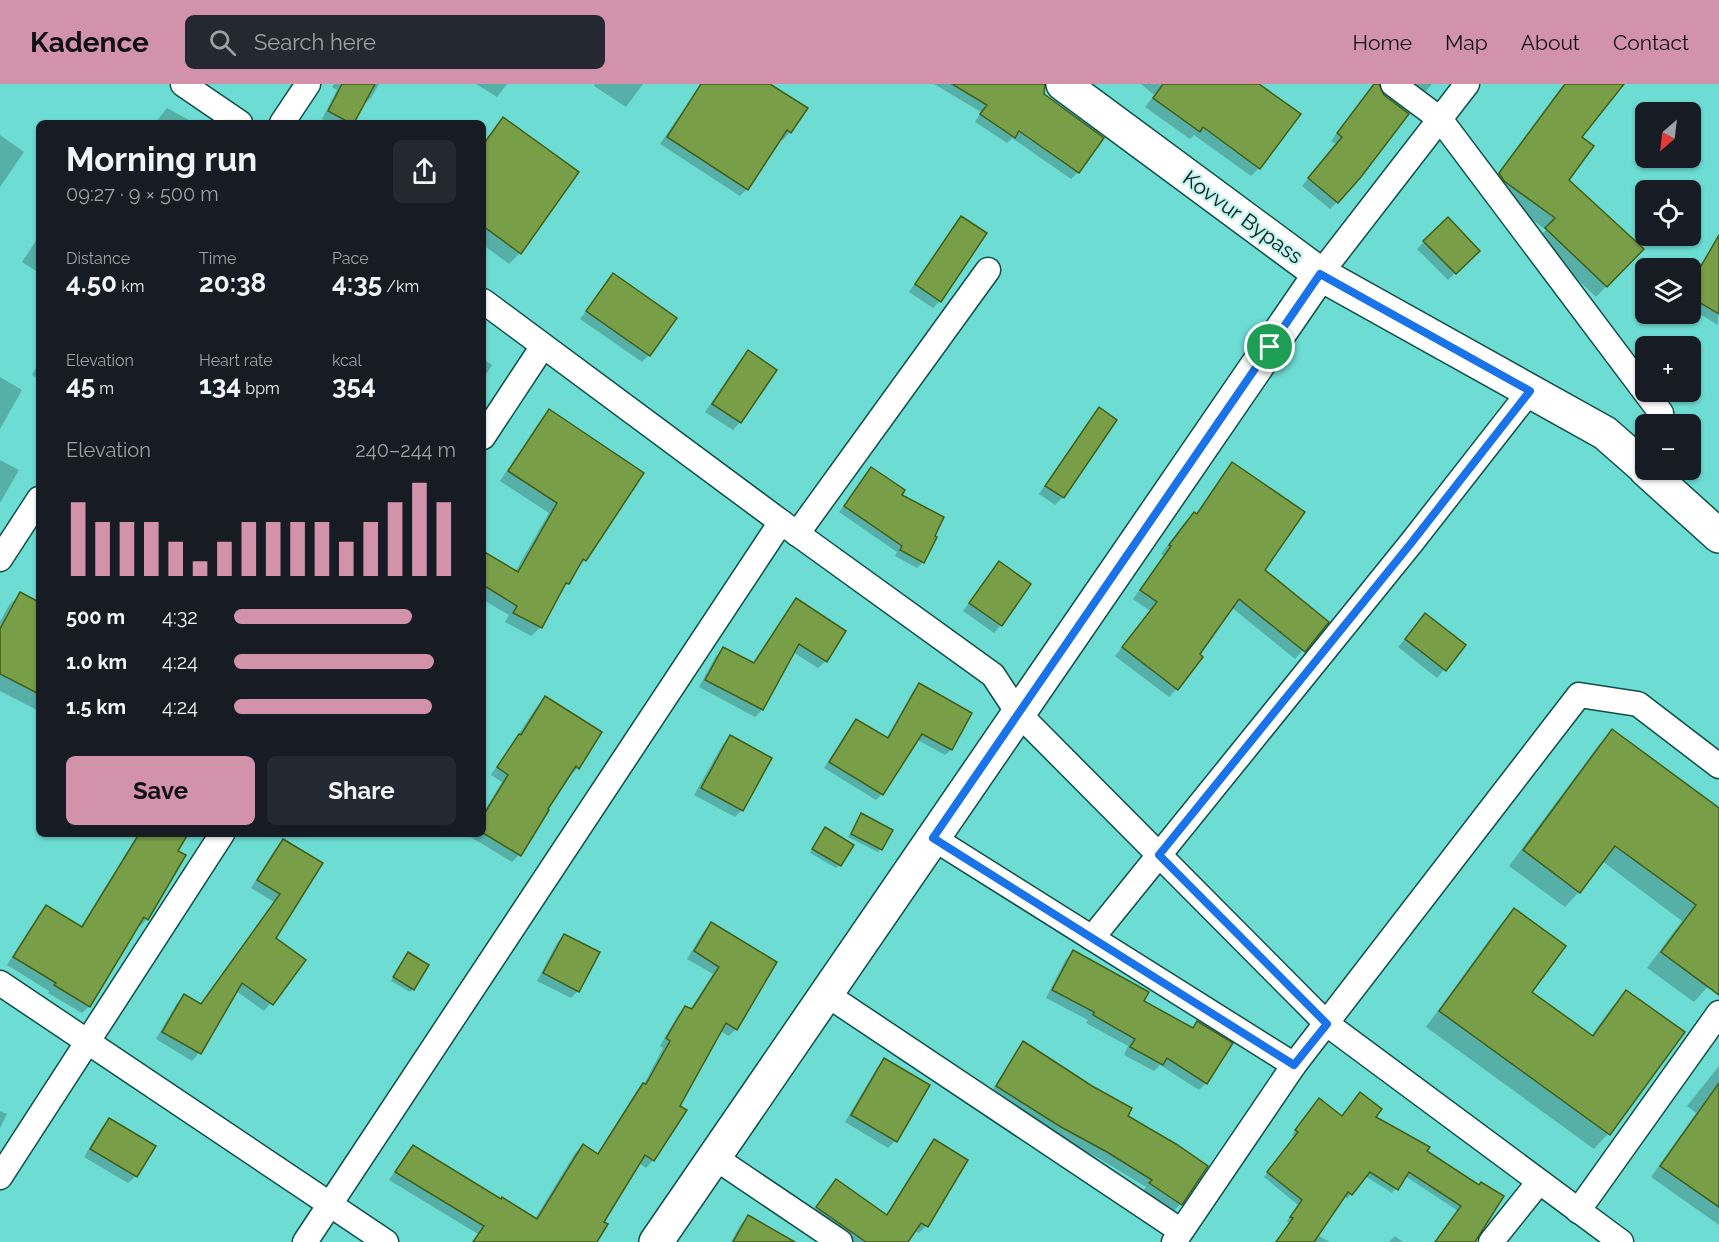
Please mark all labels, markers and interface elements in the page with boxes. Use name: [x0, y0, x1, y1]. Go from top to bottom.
search box: [185, 15, 605, 69]
text: Kadence: [30, 26, 149, 59]
icon: search: [206, 26, 239, 59]
text: Search here: [254, 29, 376, 55]
text: Home: [1353, 30, 1412, 55]
text: Map: [1445, 30, 1488, 55]
text: About: [1521, 30, 1580, 55]
text: Contact: [1613, 30, 1689, 55]
north arrow: [1635, 102, 1701, 168]
map controls: [1635, 102, 1701, 480]
text: Morning run: [66, 140, 257, 179]
button: share: [393, 140, 456, 203]
street label: Kovvur Bypass: [1178, 165, 1308, 269]
button: locate: [1635, 180, 1701, 246]
text: 09:27 · 9 × 500 m: [66, 182, 219, 206]
text: Distance: [66, 249, 130, 268]
text: Time: [199, 249, 236, 268]
text: Pace: [332, 249, 369, 268]
button: layers: [1635, 258, 1701, 324]
text: 4.50: [66, 268, 117, 298]
text: 20:38: [199, 268, 266, 298]
text: 4:35: [332, 268, 382, 298]
text: km: [117, 277, 144, 296]
text: /km: [382, 277, 419, 296]
pin: [1244, 321, 1295, 372]
icon: arrive: [1253, 330, 1286, 363]
button: +: [1635, 336, 1701, 402]
text: Elevation: [66, 351, 134, 370]
text: Heart rate: [199, 351, 273, 370]
text: kcal: [332, 351, 362, 370]
text: 45: [66, 370, 95, 400]
text: 134: [199, 370, 241, 400]
text: 354: [332, 370, 376, 400]
text: m: [95, 379, 114, 398]
text: bpm: [241, 379, 280, 398]
button: −: [1635, 414, 1701, 480]
text: Elevation: [66, 438, 151, 462]
text: 240–244 m: [355, 438, 456, 462]
text: 500 m: [66, 605, 125, 629]
text: 4:32: [162, 605, 198, 629]
text: 1.0 km: [66, 650, 127, 674]
text: 4:24: [162, 650, 198, 674]
text: 1.5 km: [66, 695, 126, 719]
text: 4:24: [162, 695, 198, 719]
button: Save: [66, 756, 255, 825]
button: Share: [267, 756, 456, 825]

